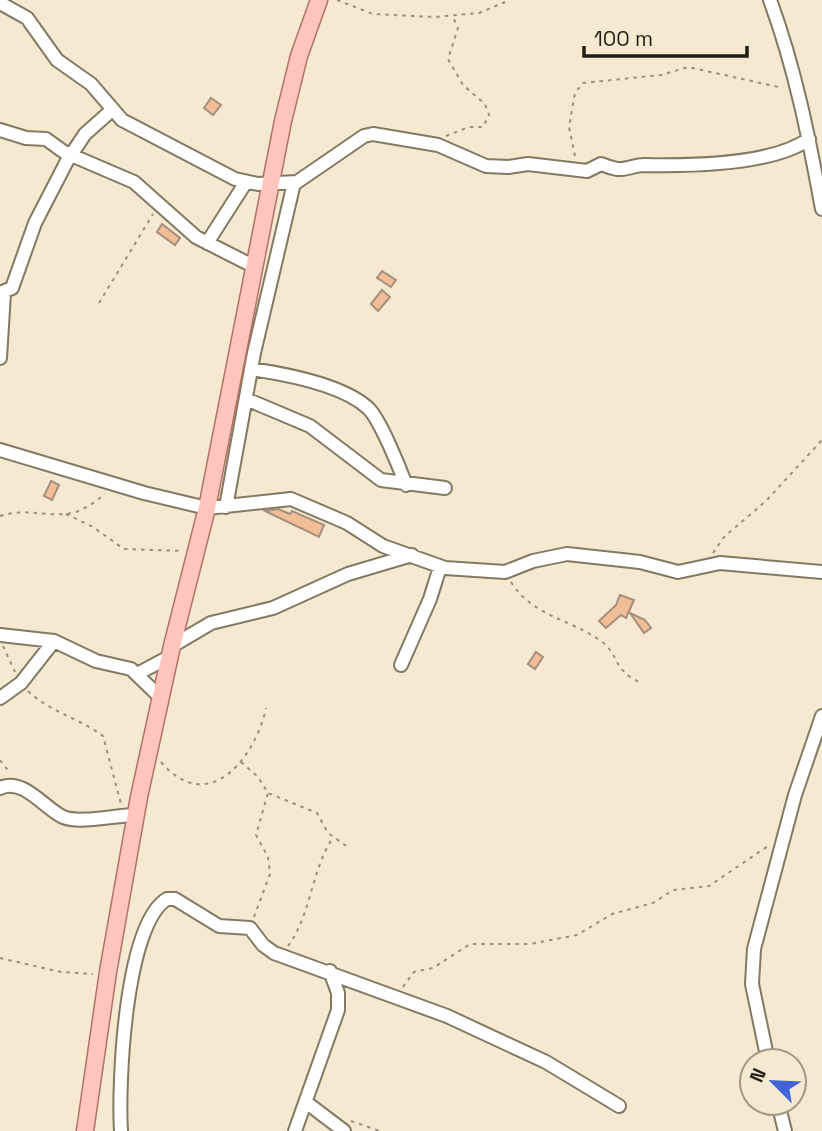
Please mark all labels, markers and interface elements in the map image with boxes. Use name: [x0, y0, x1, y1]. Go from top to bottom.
scale bar: [584, 14, 747, 58]
text: 100 m: [594, 25, 653, 52]
north arrow: [738, 1047, 808, 1117]
text: N: [744, 1064, 772, 1086]

